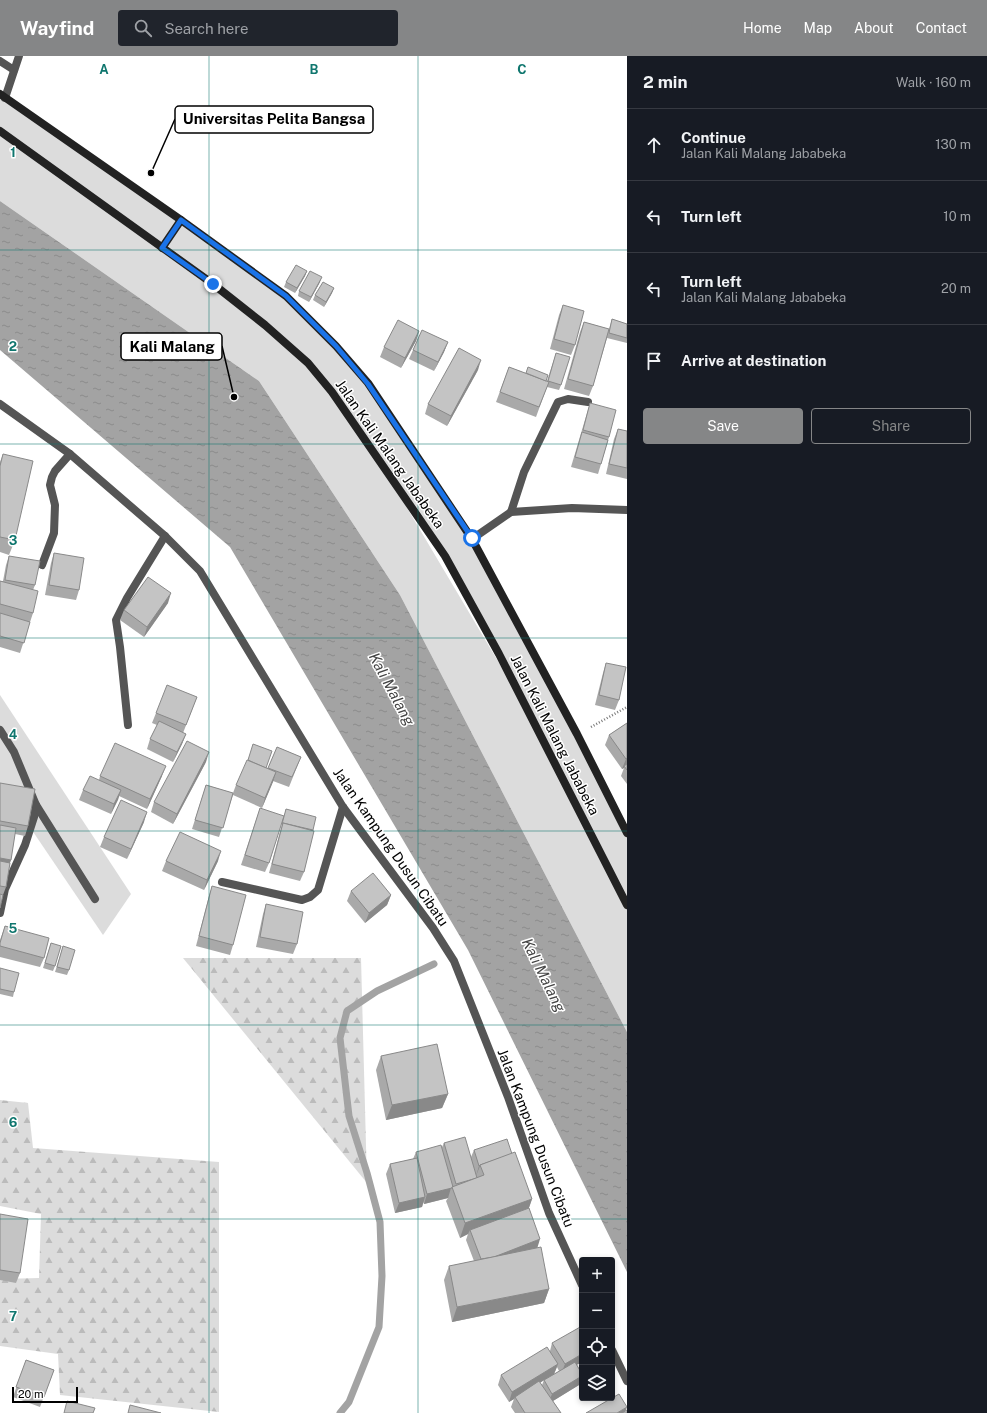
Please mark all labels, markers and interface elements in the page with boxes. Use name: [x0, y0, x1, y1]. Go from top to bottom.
search box: [118, 10, 398, 46]
text: Wayfind: [20, 17, 94, 39]
icon: search: [132, 17, 154, 39]
text: Search here: [164, 20, 249, 37]
text: Home: [743, 20, 782, 36]
text: Map: [804, 20, 832, 36]
text: About: [854, 20, 894, 36]
text: Contact: [916, 20, 967, 36]
text: A: [99, 62, 109, 77]
text: B: [310, 62, 319, 77]
text: C: [517, 62, 527, 77]
text: 2 min: [643, 72, 688, 92]
text: Walk · 160 m: [896, 75, 971, 90]
callout: Universitas Pelita Bangsa: [175, 106, 373, 133]
text: Universitas Pelita Bangsa: [183, 110, 365, 127]
text: Continue: [681, 129, 746, 146]
icon: ahead: [643, 134, 665, 156]
text: 130 m: [935, 137, 971, 152]
text: 1: [10, 145, 16, 160]
text: Jalan Kali Malang Jababeka: [681, 146, 846, 161]
icon: left: [643, 206, 665, 228]
text: Turn left: [681, 208, 742, 225]
text: 10 m: [943, 209, 971, 224]
text: Turn left: [681, 273, 742, 290]
route end: [204, 275, 222, 293]
icon: left: [643, 278, 665, 300]
text: 20 m: [941, 281, 971, 296]
text: Jalan Kali Malang Jababeka: [681, 290, 846, 305]
callout: Kali Malang: [121, 333, 222, 360]
text: Kali Malang: [129, 338, 215, 355]
text: 2: [9, 339, 17, 354]
icon: arrive: [643, 350, 665, 372]
text: Arrive at destination: [681, 352, 826, 369]
street label: Jalan Kali Malang Jababeka: [332, 377, 448, 531]
button: Save: [643, 408, 803, 444]
button: Share: [811, 408, 971, 444]
route start: [463, 529, 481, 547]
text: 3: [9, 533, 18, 548]
water label: Kali Malang: [366, 650, 418, 728]
street label: Jalan Kali Malang Jababeka: [507, 652, 603, 818]
text: 4: [9, 727, 18, 742]
street label: Jalan Kampung Dusun Cibatu: [330, 765, 452, 929]
text: 5: [9, 921, 18, 936]
water label: Kali Malang: [519, 935, 569, 1015]
street label: Jalan Kampung Dusun Cibatu: [495, 1047, 577, 1229]
text: 6: [9, 1115, 18, 1130]
map controls: [579, 1257, 615, 1401]
button: +: [579, 1257, 615, 1293]
button: −: [579, 1293, 615, 1329]
text: 7: [9, 1309, 17, 1324]
button: locate: [579, 1329, 615, 1365]
button: layers: [579, 1365, 615, 1401]
scale bar: [12, 1385, 78, 1404]
text: 20 m: [18, 1388, 43, 1400]

